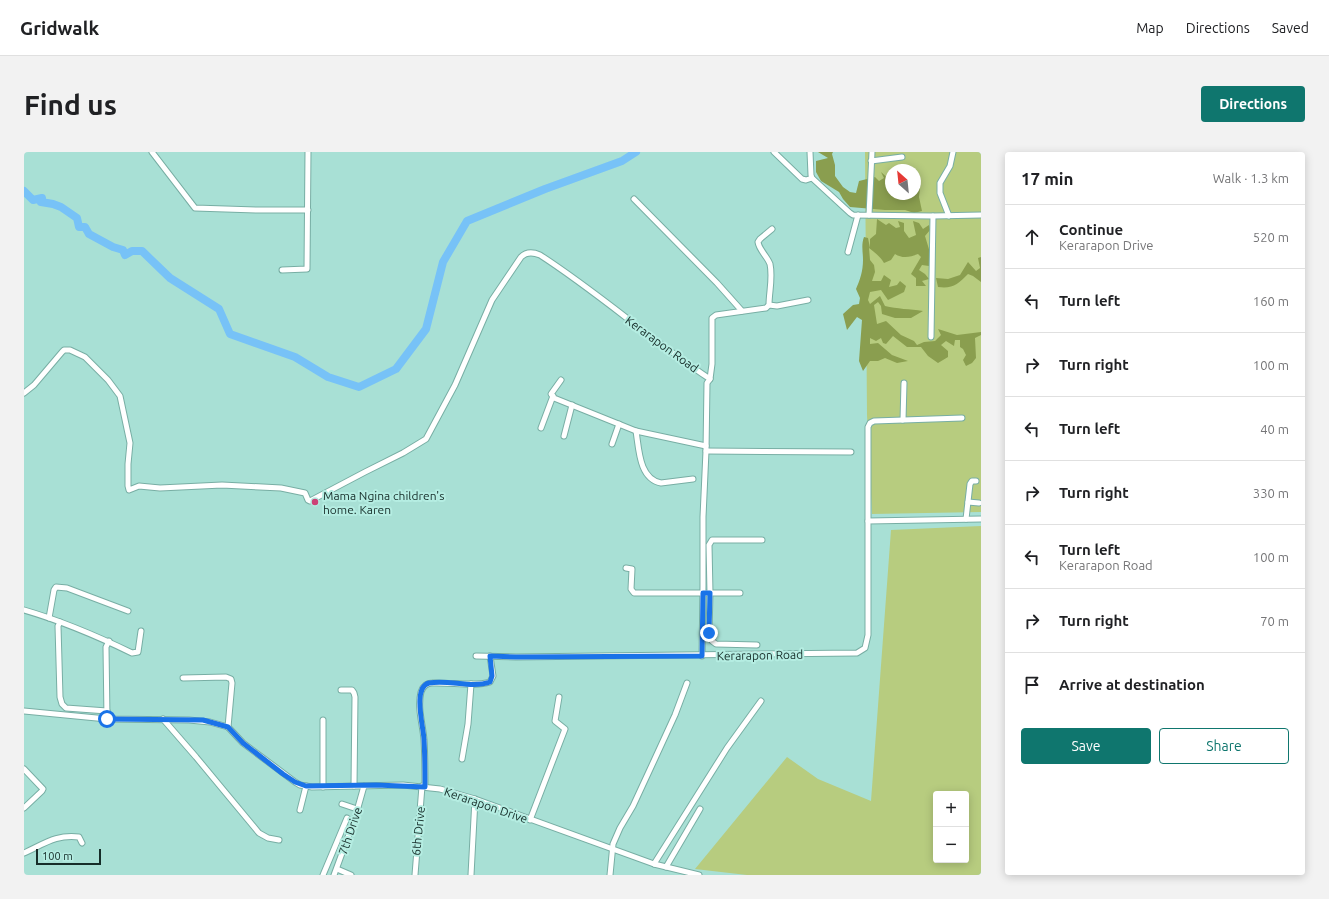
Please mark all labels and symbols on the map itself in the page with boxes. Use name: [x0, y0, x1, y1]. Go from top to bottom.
north arrow: [885, 164, 921, 200]
street label: Kerarapon Road: [623, 313, 701, 375]
place label: Mama Ngina children's home. Karen: [323, 489, 444, 516]
marker: Mama Ngina children's home. Karen: [310, 497, 320, 507]
route end: [700, 624, 718, 642]
street label: Kerarapon Road: [717, 648, 803, 662]
route start: [98, 710, 116, 728]
street label: Kerarapon Drive: [443, 785, 529, 825]
street label: 7th Drive: [336, 806, 364, 856]
street label: 6th Drive: [409, 806, 427, 856]
scale bar: [36, 847, 101, 866]

